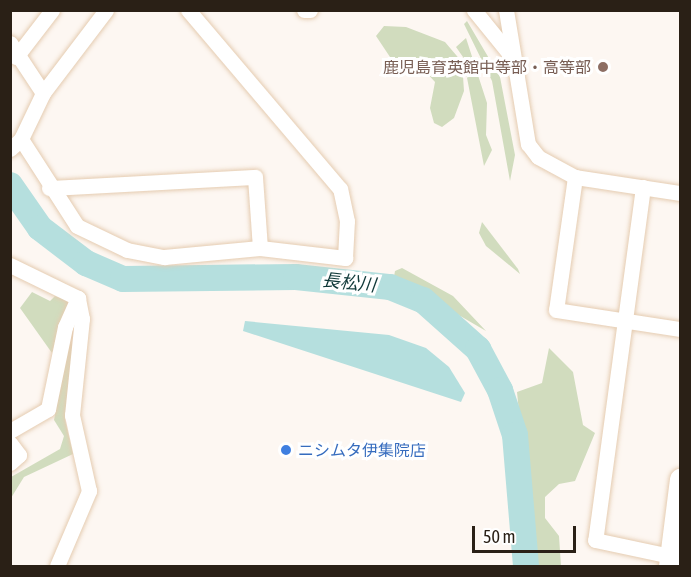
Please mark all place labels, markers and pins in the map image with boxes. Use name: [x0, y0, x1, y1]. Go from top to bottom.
place label: 鹿児島育英館中等部・高等部: [383, 57, 591, 77]
marker: 鹿児島育英館中等部・高等部: [596, 60, 610, 74]
place label: ニシムタ伊集院店: [298, 440, 426, 460]
marker: ニシムタ伊集院店: [279, 443, 293, 457]

